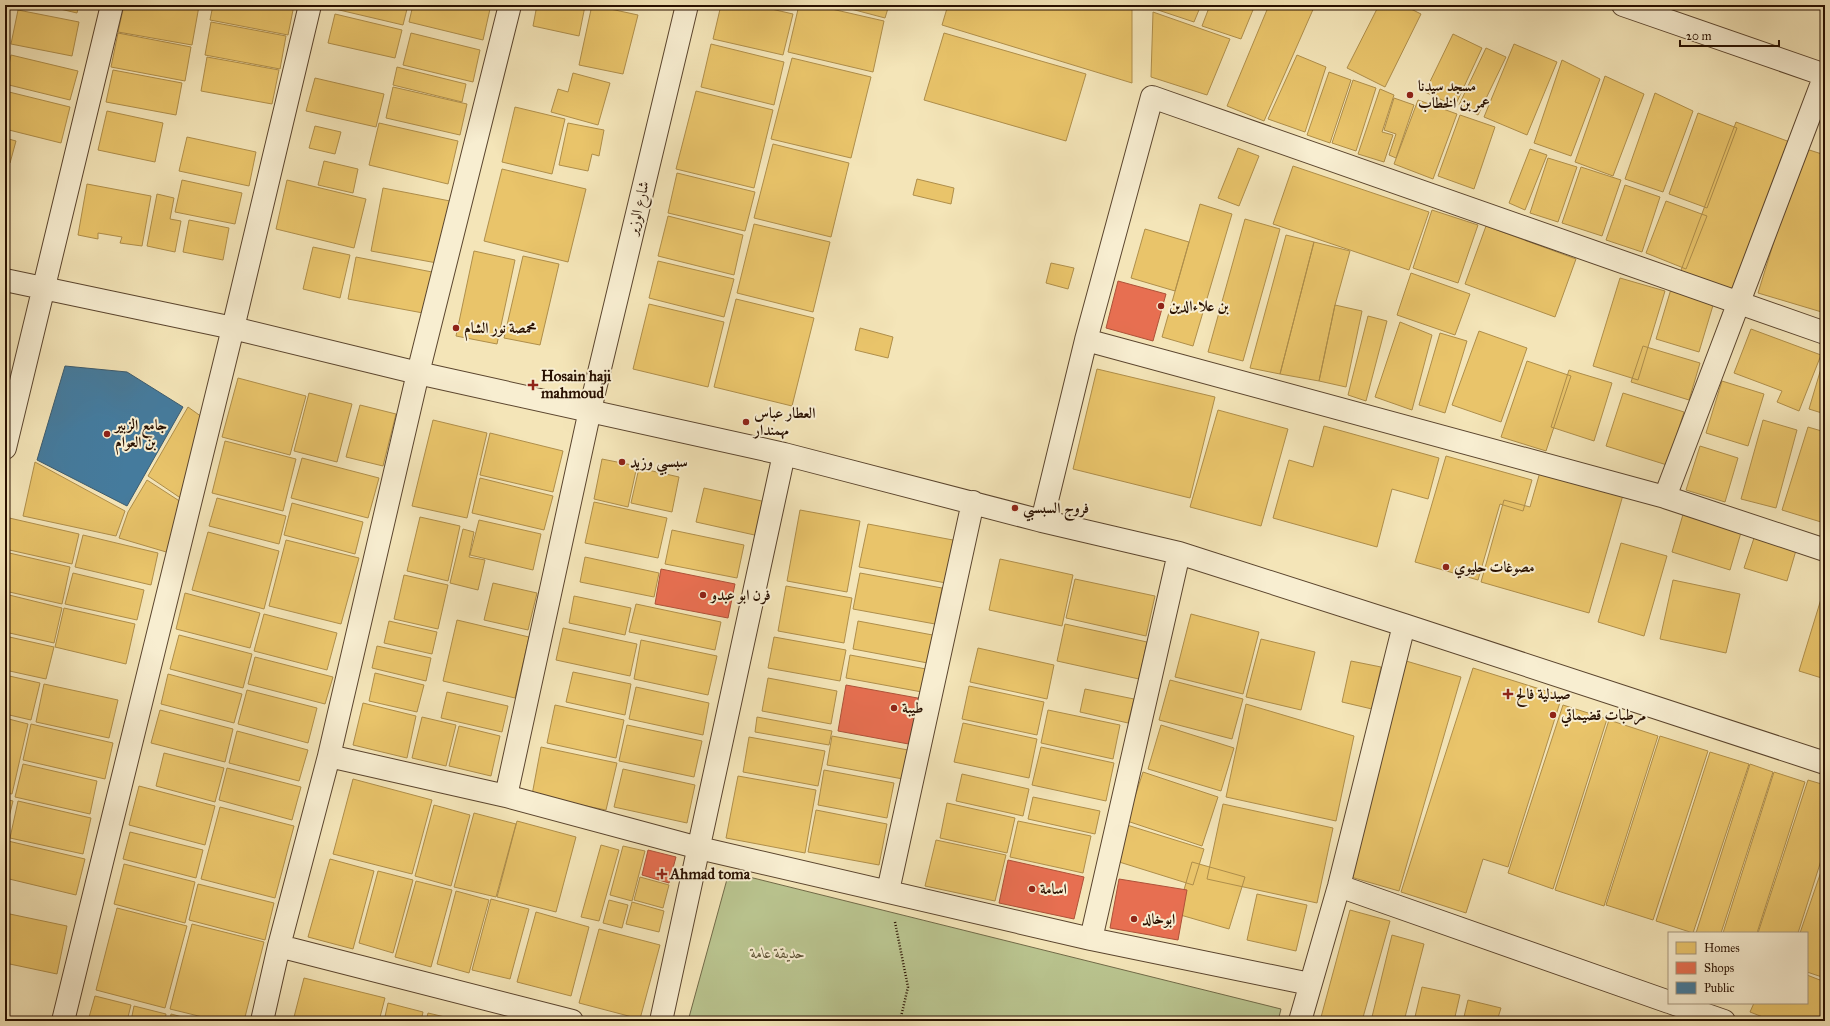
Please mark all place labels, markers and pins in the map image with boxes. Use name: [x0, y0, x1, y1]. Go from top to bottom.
place label: مسجد سيدنا عمر بن الخطاب: [1418, 77, 1490, 113]
marker: مسجد سيدنا عمر بن الخطاب: [1405, 90, 1415, 100]
place label: بن علاءالدين: [1169, 297, 1229, 315]
marker: بن علاءالدين: [1156, 301, 1166, 311]
place label: محمصة نور الشام: [464, 319, 537, 341]
marker: محمصة نور الشام: [451, 323, 461, 333]
place label: Hosain haji mahmoud: [540, 367, 612, 402]
marker: Hosain haji mahmoud: [528, 380, 538, 390]
place label: العطار عباس مهمندار: [752, 404, 815, 440]
place label: جامع الزبير بن العوام: [113, 416, 167, 455]
marker: العطار عباس مهمندار: [741, 417, 751, 427]
marker: جامع الزبير بن العوام: [102, 429, 112, 439]
place label: سبسبي وزيد: [630, 453, 688, 476]
marker: سبسبي وزيد: [617, 457, 627, 467]
place label: فروج السبسبي: [1023, 499, 1089, 522]
marker: فروج السبسبي: [1010, 503, 1020, 513]
place label: مصوغات حليوي: [1454, 558, 1535, 579]
marker: مصوغات حليوي: [1441, 562, 1451, 572]
place label: فرن ابو عبدو: [709, 586, 771, 605]
marker: فرن ابو عبدو: [698, 590, 708, 600]
place label: صيدلية فالح: [1516, 685, 1571, 707]
marker: صيدلية فالح: [1503, 689, 1513, 699]
place label: طيبة: [902, 699, 924, 717]
marker: طيبة: [889, 703, 899, 713]
place label: مرطبات قضيماتي: [1560, 706, 1646, 727]
marker: مرطبات قضيماتي: [1548, 710, 1558, 720]
place label: Ahmad toma: [669, 865, 751, 883]
marker: Ahmad toma: [657, 869, 667, 879]
place label: اسامة: [1040, 880, 1067, 898]
marker: اسامة: [1027, 884, 1037, 894]
place label: ابوخالد: [1142, 910, 1175, 928]
marker: ابوخالد: [1129, 914, 1139, 924]

